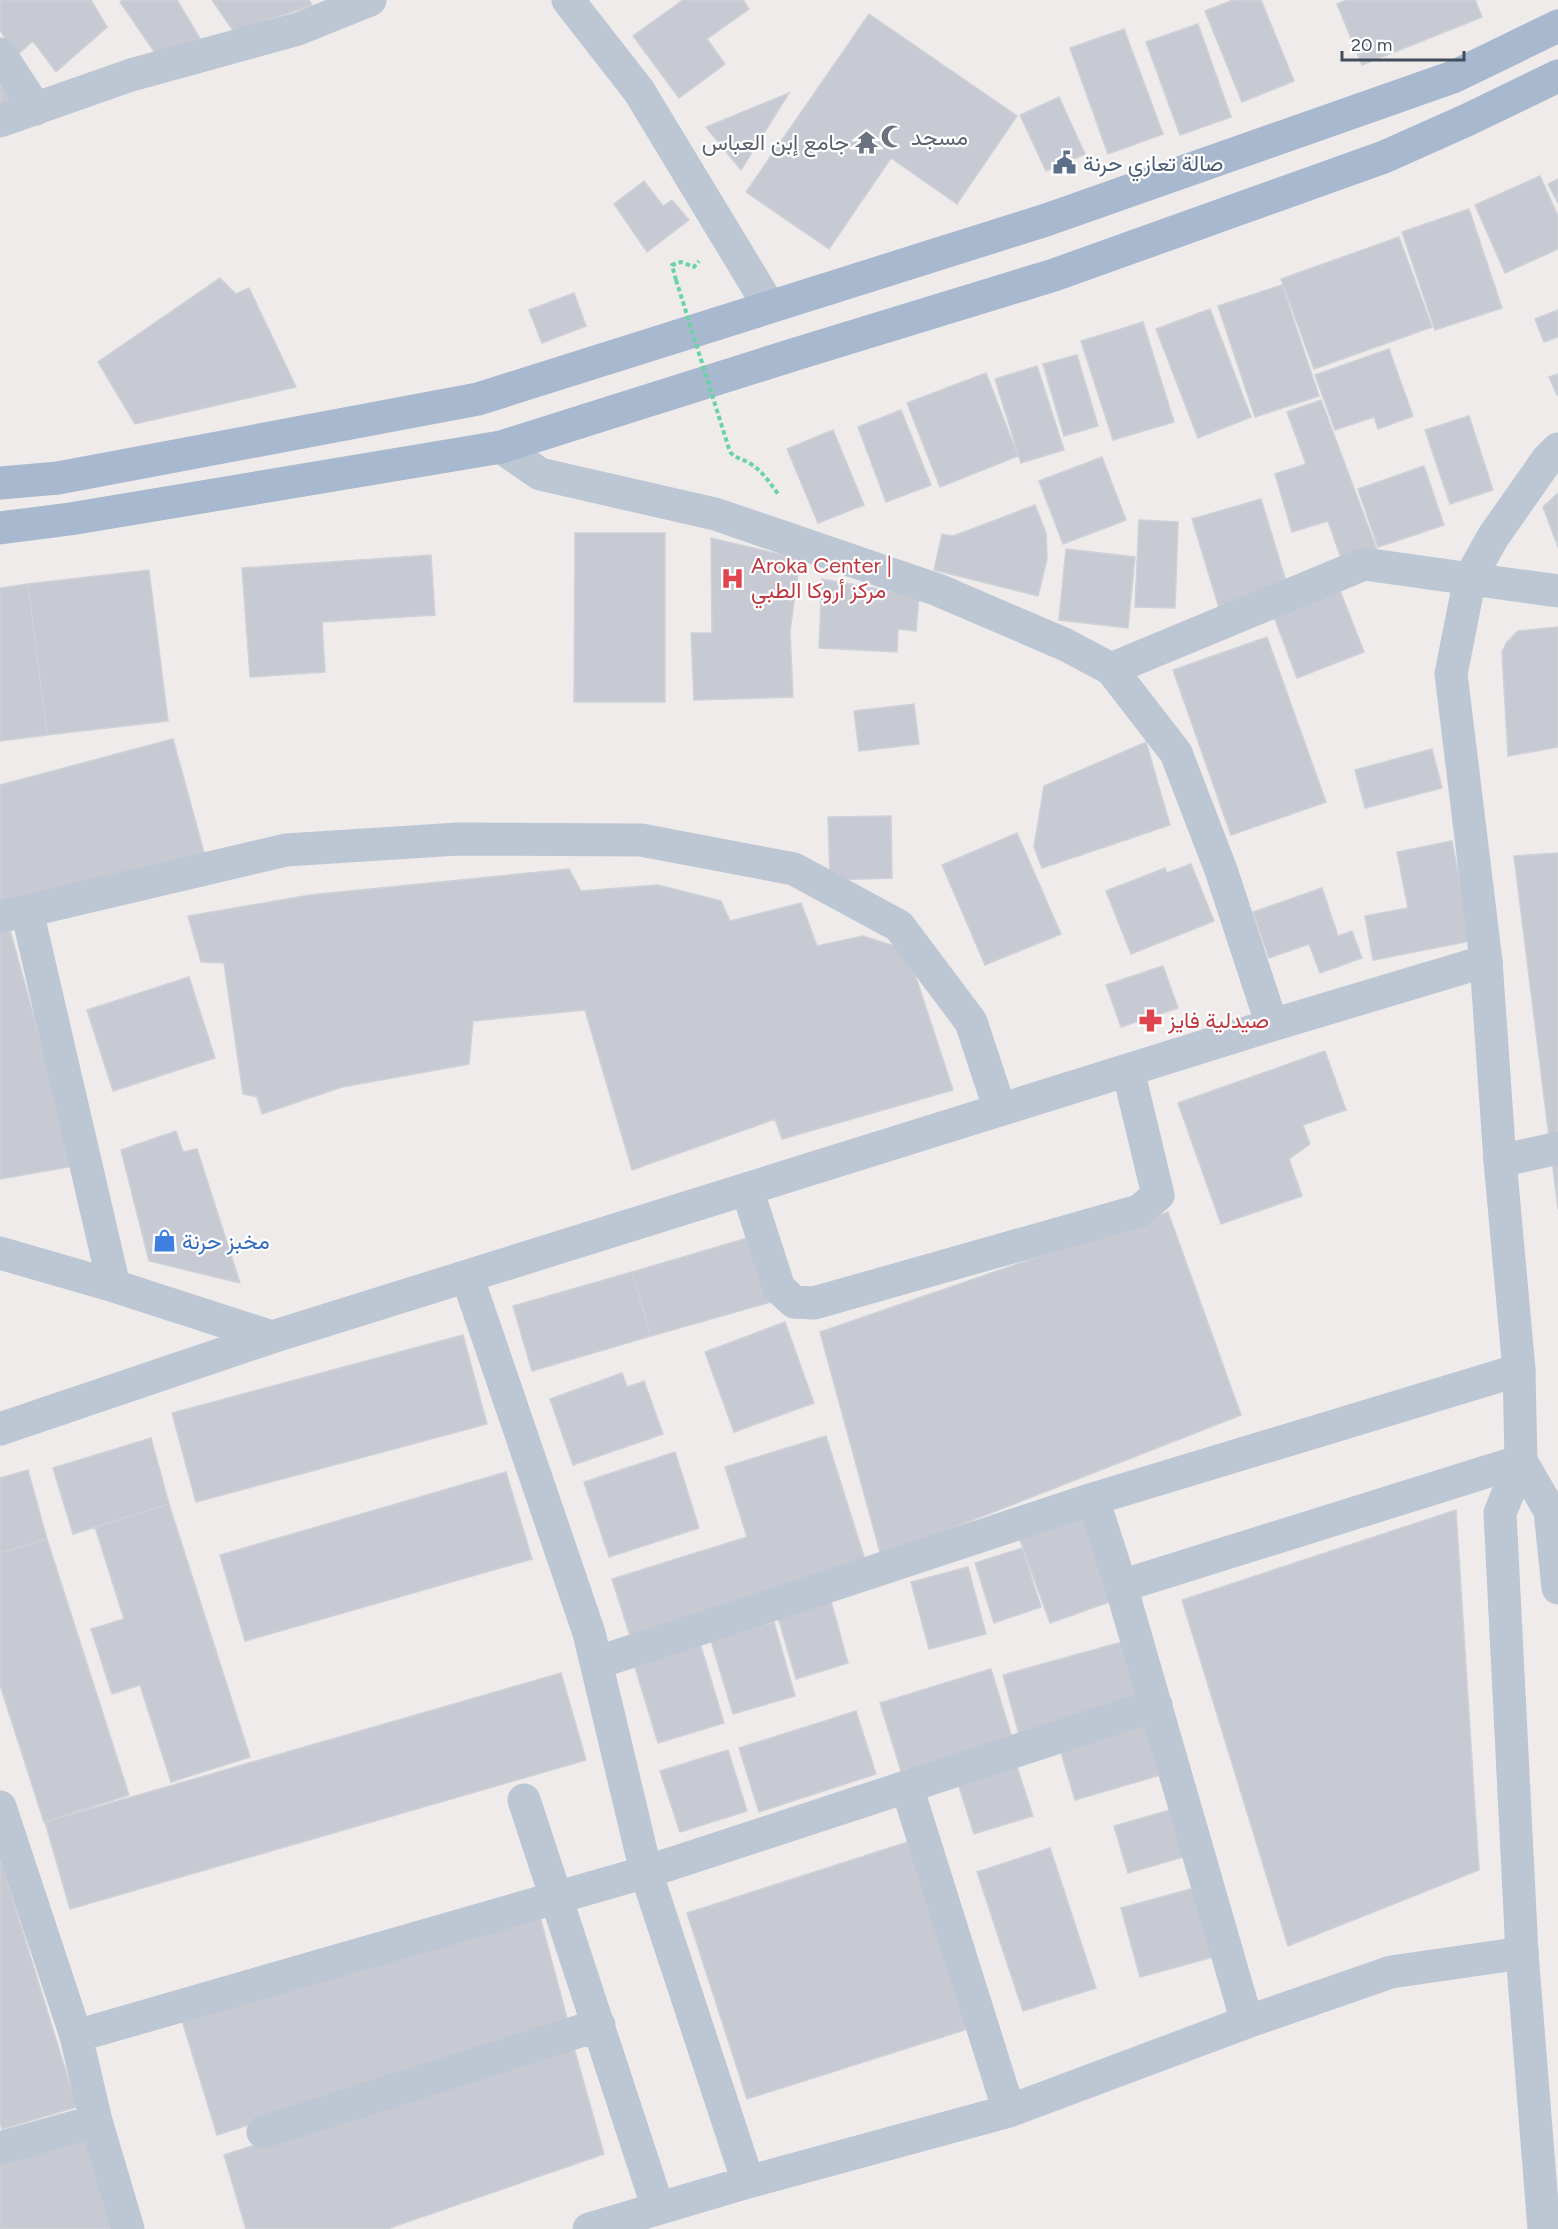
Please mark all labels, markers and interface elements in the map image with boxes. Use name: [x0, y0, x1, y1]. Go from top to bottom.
scale bar: [1342, 24, 1464, 62]
text: 20 m: [1351, 34, 1392, 56]
mosque icon: مسجد: [880, 124, 906, 150]
place label: مسجد: [911, 124, 968, 151]
place label: جامع إبن العباس: [702, 129, 849, 157]
temple icon: جامع إبن العباس: [854, 129, 880, 155]
public building icon: صالة تعازي حرنة: [1052, 150, 1078, 176]
place label: صالة تعازي حرنة: [1083, 150, 1223, 182]
place label: Aroka Center | مركز أروكا الطبي: [751, 552, 892, 609]
hospital icon: Aroka Center | مركز أروكا الطبي: [720, 565, 746, 591]
pharmacy icon: صيدلية فايز: [1137, 1007, 1163, 1033]
place label: صيدلية فايز: [1167, 1007, 1269, 1034]
shop icon: مخبز حرنة: [151, 1228, 177, 1254]
place label: مخبز حرنة: [182, 1228, 270, 1255]

